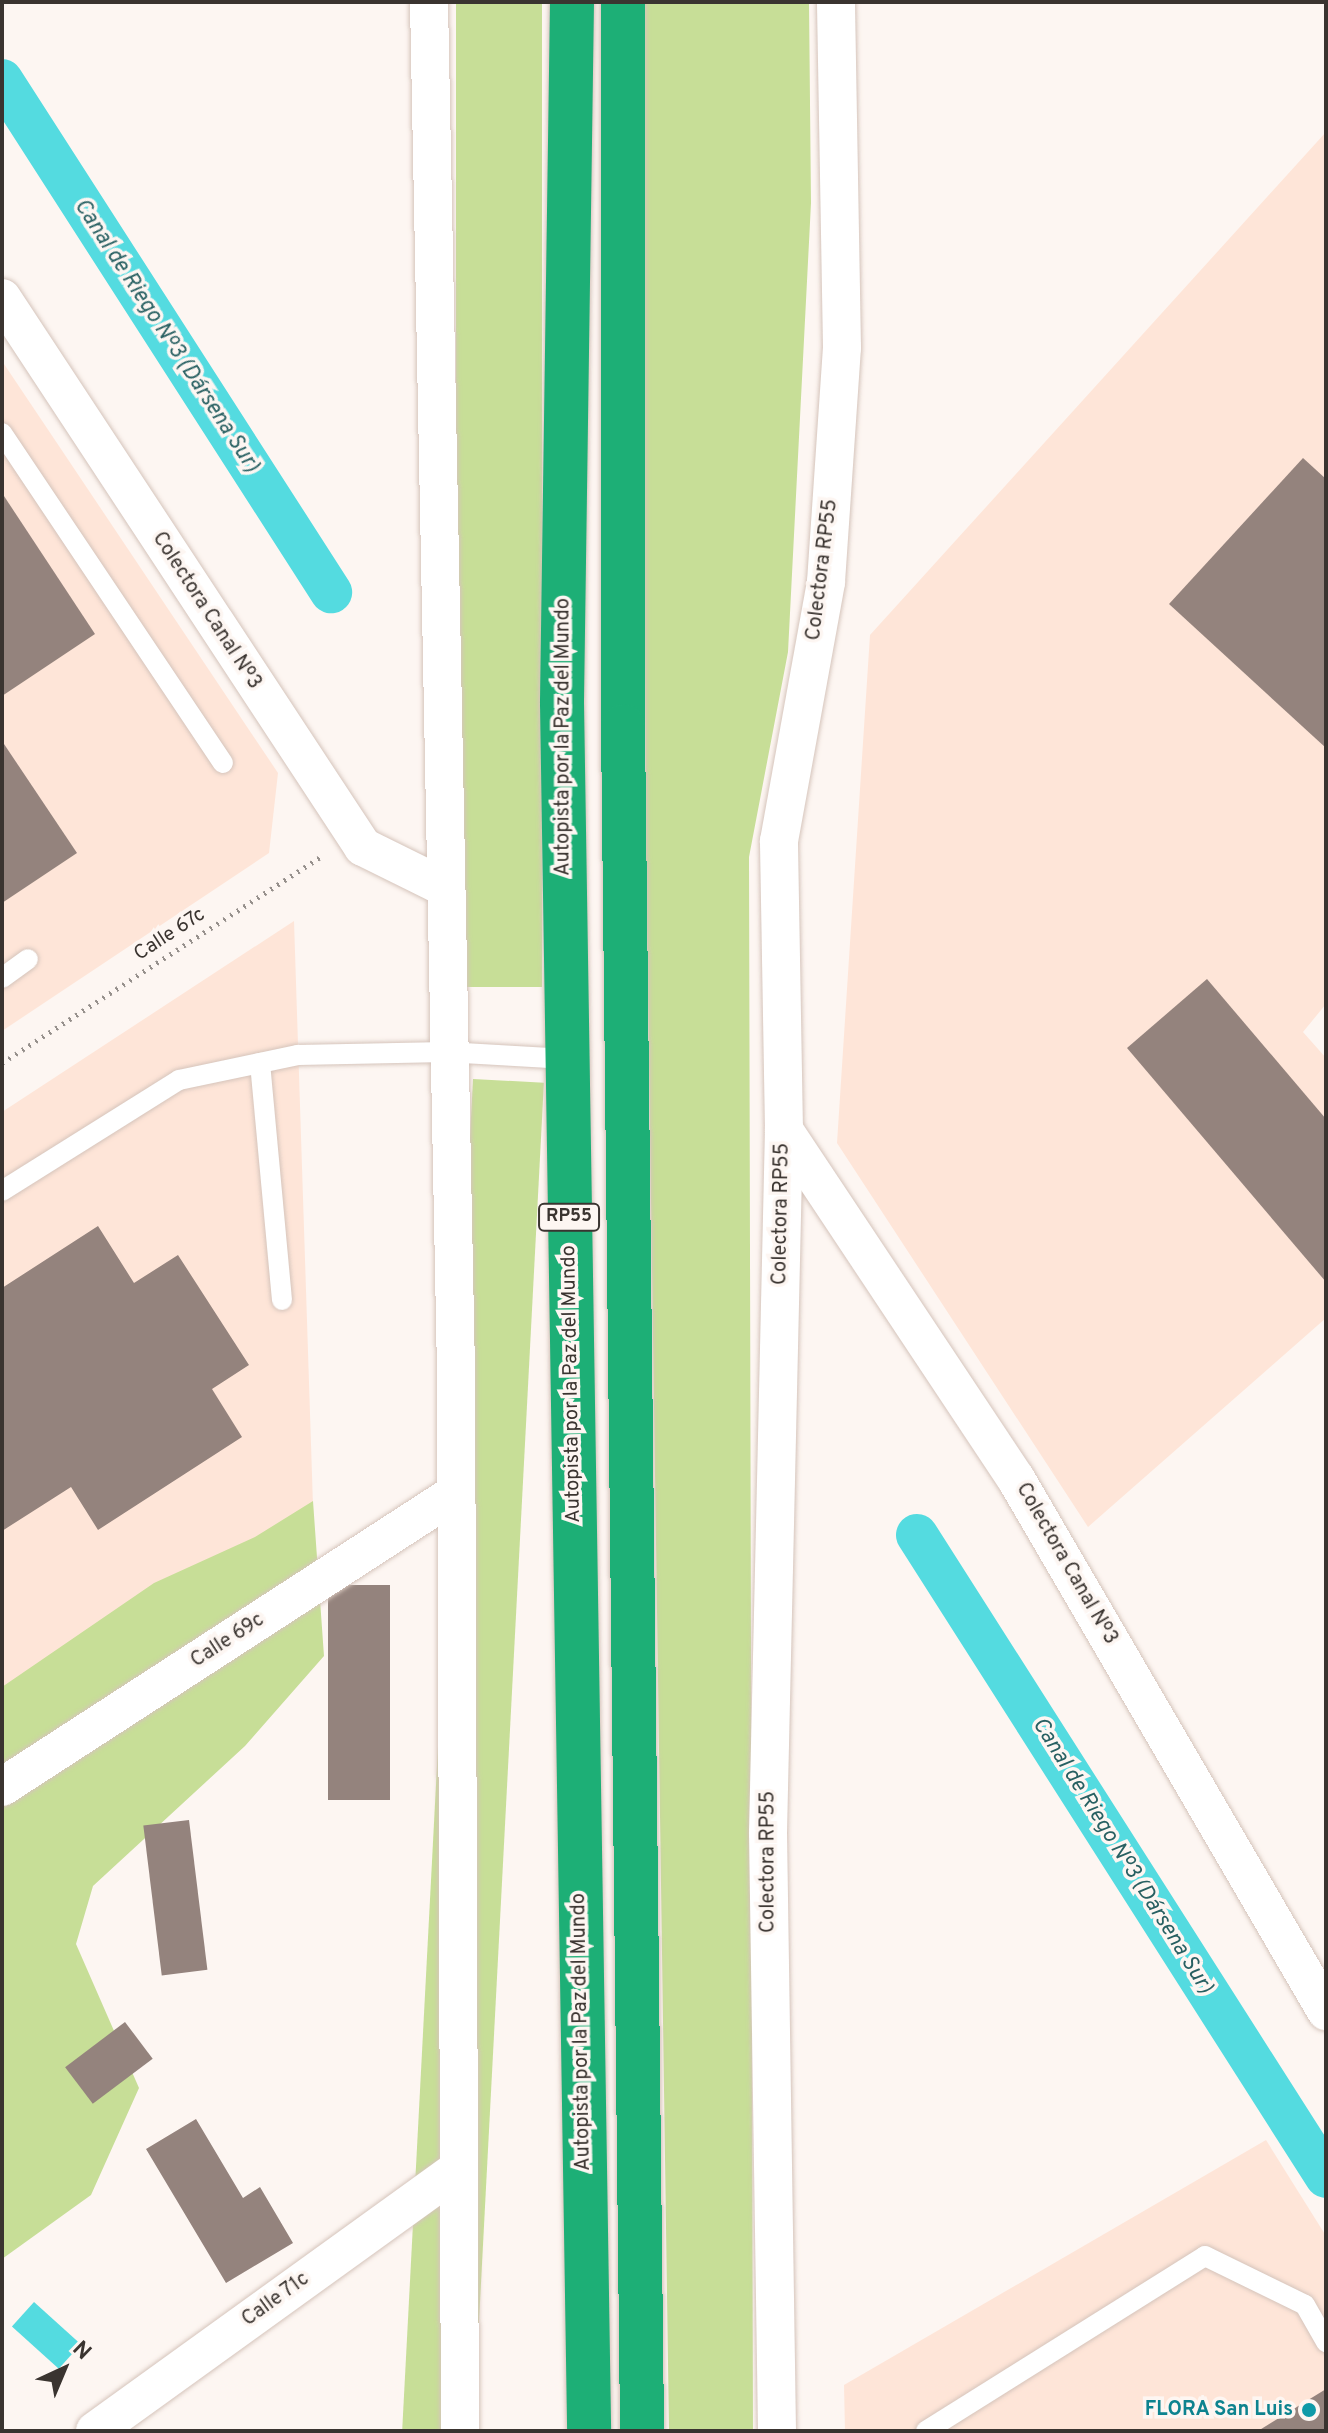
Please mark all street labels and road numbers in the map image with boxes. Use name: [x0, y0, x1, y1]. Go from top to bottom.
street label: Colectora RP55: [802, 498, 844, 642]
street label: Colectora Canal Nº3: [146, 528, 266, 694]
street label: Autopista por la Paz del Mundo: [552, 598, 576, 876]
street label: Calle 67c: [130, 903, 210, 967]
street label: Colectora RP55: [769, 1143, 795, 1285]
road number: RP55: [537, 1203, 601, 1231]
street label: Autopista por la Paz del Mundo: [558, 1245, 586, 1523]
street label: Colectora Canal Nº3: [1010, 1479, 1122, 1649]
street label: Calle 69c: [187, 1608, 269, 1674]
street label: Colectora RP55: [757, 1791, 781, 1933]
street label: Autopista por la Paz del Mundo: [568, 1893, 596, 2171]
street label: Calle 71c: [238, 2267, 314, 2333]

